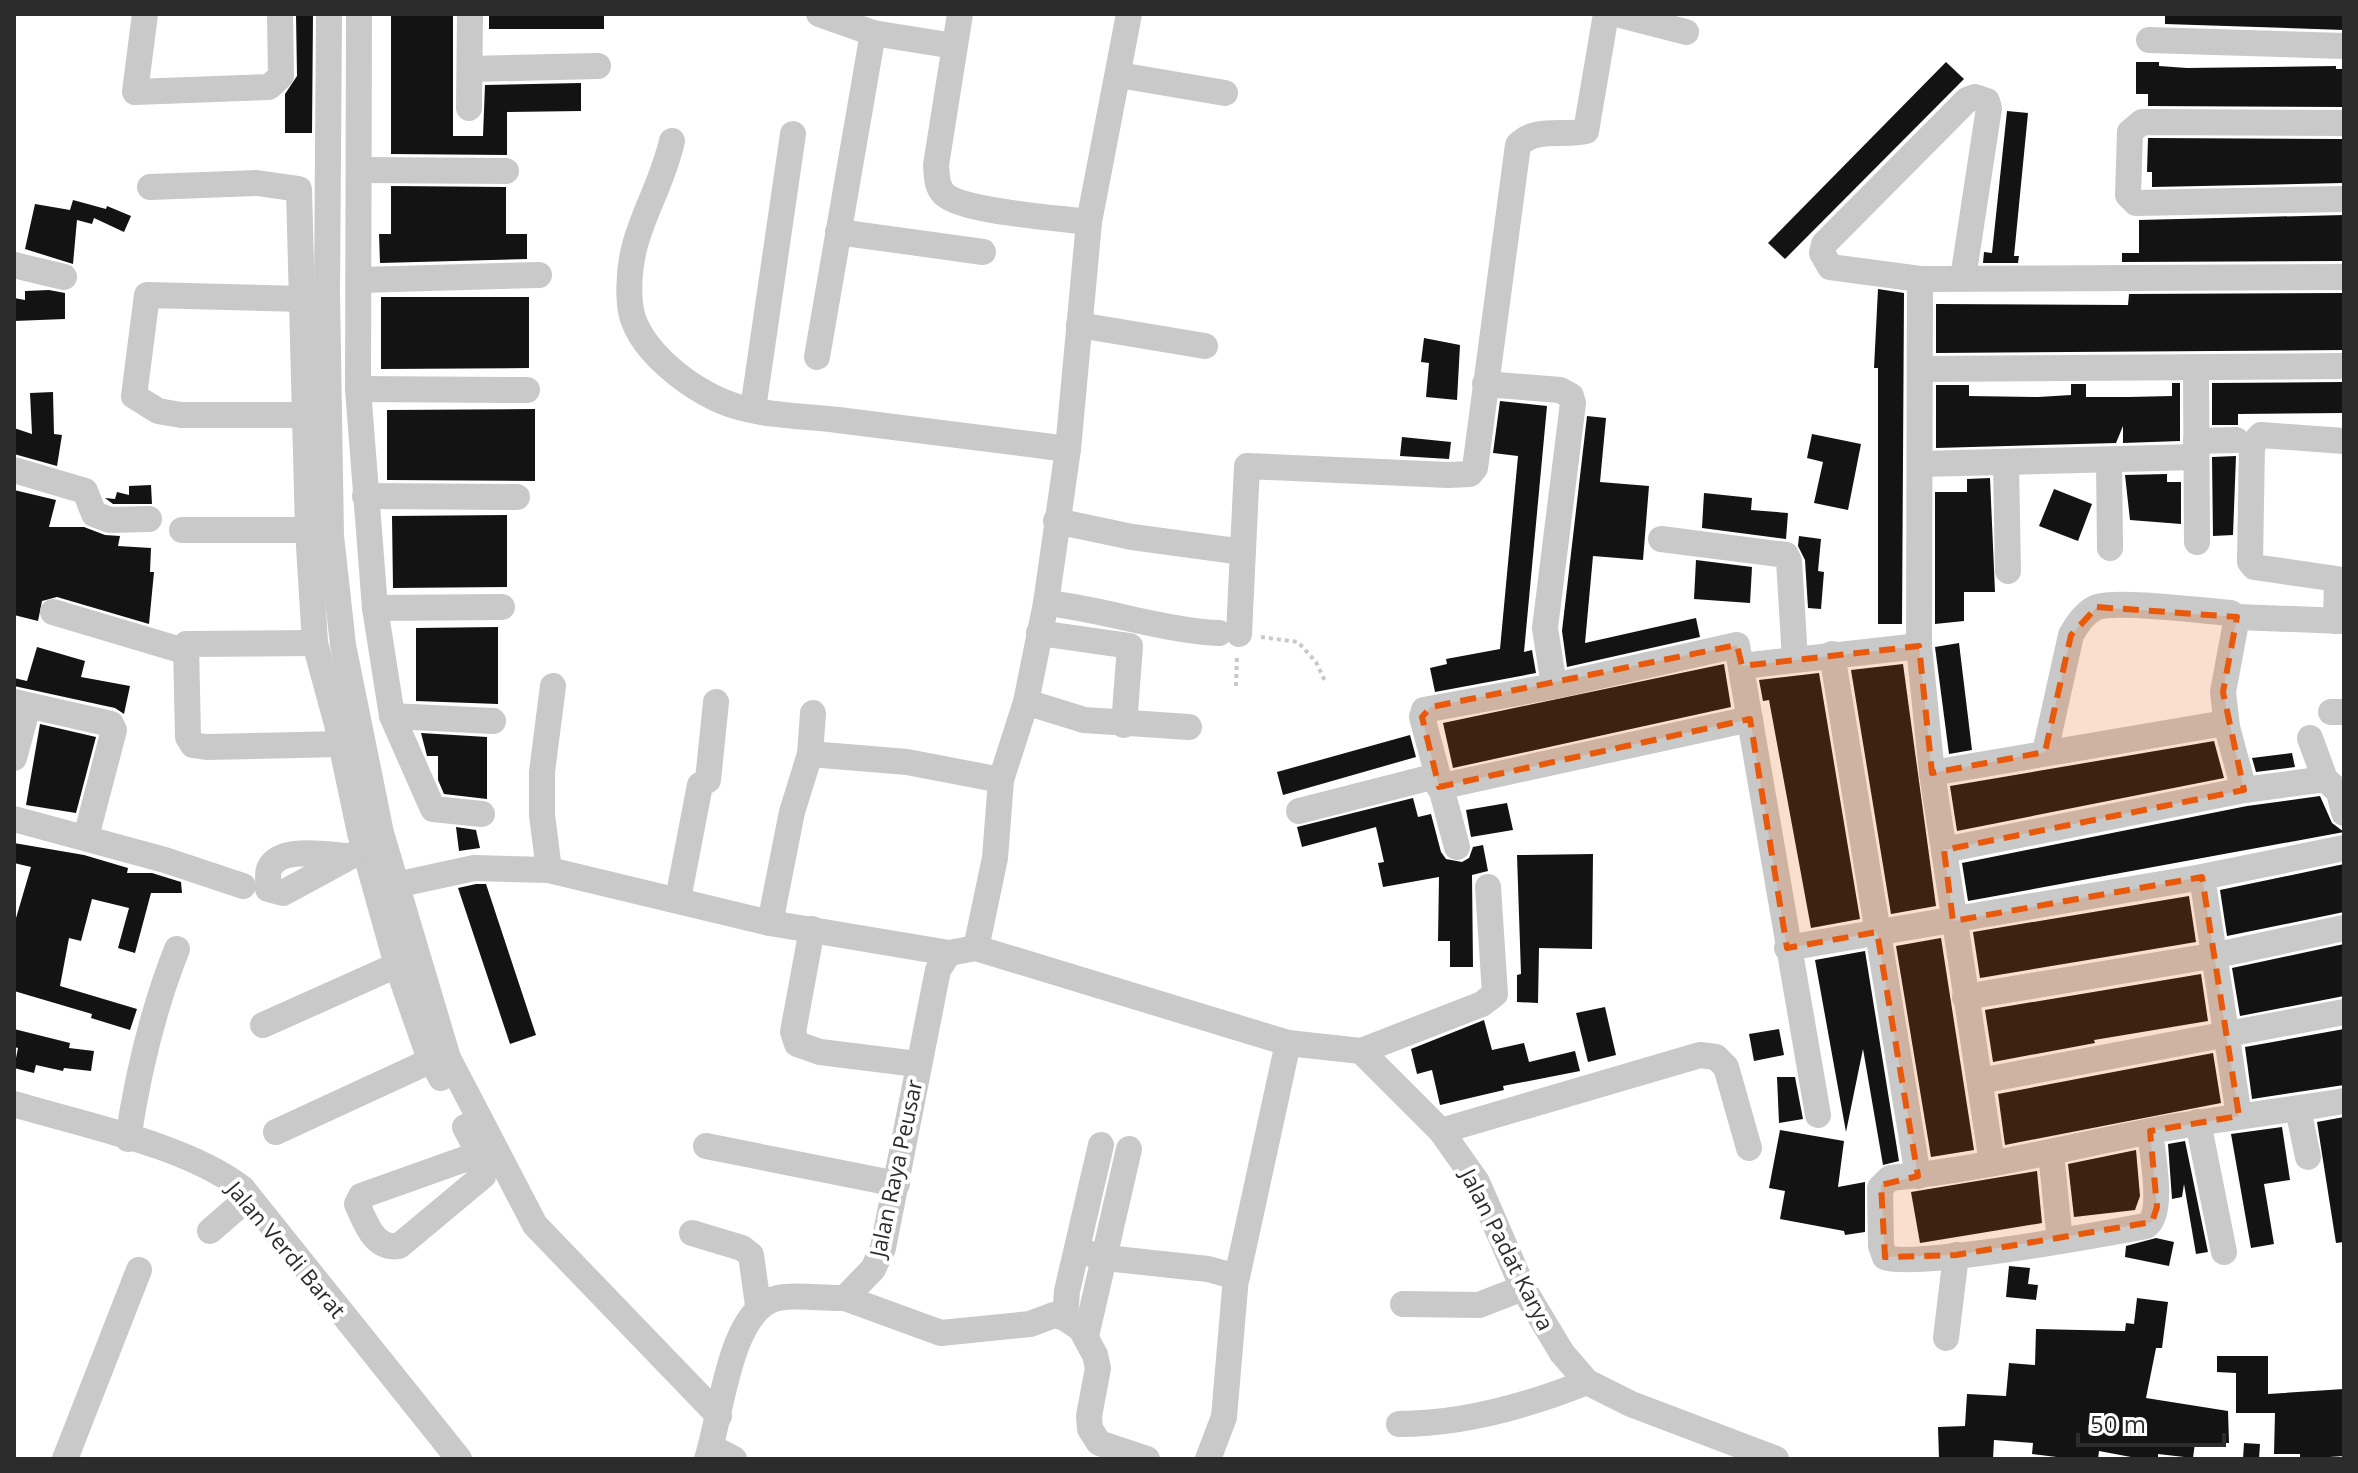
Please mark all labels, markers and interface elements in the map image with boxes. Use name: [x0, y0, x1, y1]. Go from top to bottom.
street label: Jalan Raya Peusar: [861, 1077, 928, 1261]
street label: Jalan Padat Karya: [1453, 1161, 1562, 1335]
street label: Jalan Verdi Barat: [220, 1173, 353, 1324]
scale bar: [2078, 1397, 2224, 1447]
text: 50 m: [2090, 1407, 2146, 1440]

